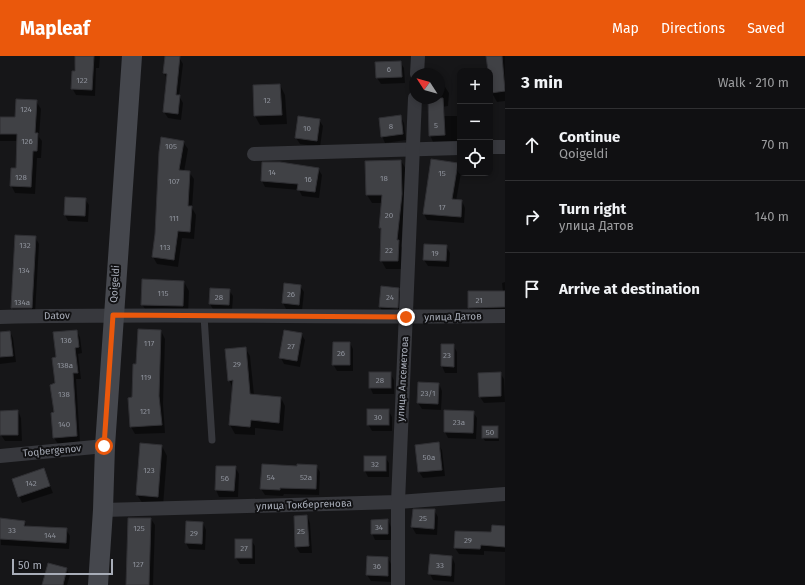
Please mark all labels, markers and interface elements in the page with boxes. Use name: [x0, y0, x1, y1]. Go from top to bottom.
text: Mapleaf: [20, 17, 90, 40]
text: Map: [612, 20, 639, 37]
text: Directions: [661, 20, 725, 37]
text: Saved: [747, 20, 785, 37]
house number: 6: [387, 65, 391, 74]
north arrow: [409, 68, 445, 104]
map controls: [457, 68, 493, 176]
button: +: [457, 68, 493, 104]
text: 3 min: [521, 72, 563, 93]
text: Walk · 210 m: [718, 75, 789, 90]
house number: 122: [76, 76, 88, 85]
house number: 12: [263, 96, 271, 105]
button: −: [457, 104, 493, 140]
house number: 124: [20, 105, 32, 114]
house number: 5: [434, 121, 438, 130]
house number: 8: [389, 122, 394, 131]
house number: 10: [303, 124, 311, 133]
text: Continue: [559, 128, 620, 146]
icon: ahead: [521, 134, 543, 156]
house number: 126: [21, 137, 33, 146]
text: 70 m: [762, 137, 789, 152]
button: locate: [457, 140, 493, 176]
house number: 105: [165, 142, 177, 151]
text: Qoigeldi: [559, 146, 608, 161]
house number: 14: [268, 168, 277, 177]
house number: 15: [438, 169, 446, 178]
house number: 128: [15, 173, 28, 182]
house number: 18: [380, 174, 389, 183]
house number: 16: [304, 175, 312, 184]
house number: 107: [168, 177, 180, 186]
text: Turn right: [559, 200, 626, 218]
house number: 17: [438, 203, 446, 212]
icon: right: [521, 206, 543, 228]
text: 140 m: [755, 209, 789, 224]
house number: 20: [385, 211, 394, 220]
house number: 111: [169, 214, 179, 223]
text: улица Датов: [559, 218, 634, 233]
house number: 132: [19, 241, 31, 250]
house number: 113: [160, 243, 170, 252]
house number: 22: [385, 246, 393, 255]
house number: 19: [431, 249, 439, 258]
street label: Qoigeldi: [108, 265, 122, 303]
house number: 134: [18, 266, 31, 275]
icon: arrive: [521, 278, 543, 300]
text: Arrive at destination: [559, 280, 700, 298]
house number: 115: [158, 289, 168, 298]
house number: 26: [287, 290, 295, 299]
house number: 28: [215, 293, 224, 302]
house number: 24: [386, 293, 395, 302]
house number: 21: [475, 296, 483, 305]
house number: 134а: [14, 298, 30, 307]
route end: [397, 308, 415, 326]
street label: Datov: [44, 310, 70, 322]
street label: улица Датов: [424, 310, 482, 324]
house number: 136: [60, 336, 72, 345]
street label: улица Апсеметова: [395, 336, 411, 422]
house number: 117: [144, 339, 155, 348]
house number: 27: [287, 342, 295, 351]
house number: 26: [337, 349, 345, 358]
house number: 23: [443, 351, 451, 360]
house number: 29: [233, 360, 241, 369]
house number: 138а: [57, 361, 73, 370]
house number: 119: [140, 373, 152, 382]
house number: 28: [376, 376, 385, 385]
house number: 23/1: [421, 389, 435, 398]
house number: 138: [58, 390, 71, 399]
house number: 121: [140, 407, 150, 416]
house number: 30: [374, 413, 383, 422]
house number: 23а: [453, 418, 465, 427]
house number: 140: [58, 420, 71, 429]
house number: 50: [486, 428, 495, 437]
route start: [95, 437, 113, 455]
street label: Toqbergenov: [22, 442, 82, 460]
house number: 50а: [423, 453, 435, 462]
house number: 32: [371, 460, 379, 469]
house number: 123: [143, 466, 155, 475]
house number: 54: [267, 473, 276, 482]
house number: 52а: [300, 473, 312, 482]
house number: 56: [221, 474, 229, 483]
house number: 142: [25, 479, 37, 488]
street label: улица Токбергенова: [256, 497, 352, 513]
house number: 25: [419, 514, 427, 523]
house number: 34: [375, 523, 384, 532]
house number: 125: [133, 524, 145, 533]
house number: 33: [8, 526, 16, 535]
house number: 25: [297, 527, 305, 536]
house number: 29: [190, 529, 198, 538]
house number: 144: [44, 531, 57, 540]
house number: 29: [464, 536, 472, 545]
house number: 27: [240, 544, 248, 553]
scale bar: [12, 557, 113, 576]
text: 50 m: [18, 559, 42, 572]
house number: 127: [133, 560, 144, 569]
house number: 33: [436, 561, 444, 570]
house number: 36: [373, 562, 381, 571]

